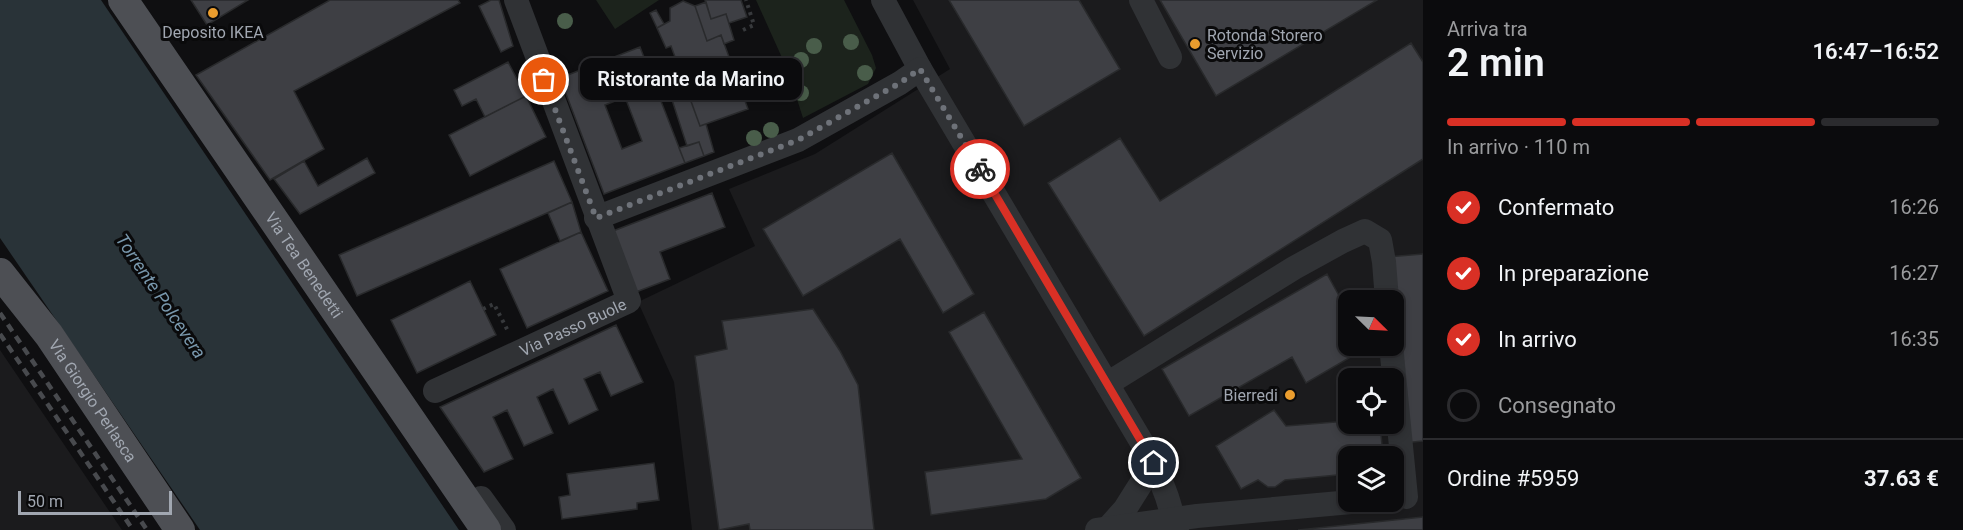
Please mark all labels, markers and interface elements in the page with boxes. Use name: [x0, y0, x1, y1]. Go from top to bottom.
marker: Deposito IKEA: [206, 6, 220, 20]
text: Arriva tra: [1447, 17, 1528, 41]
place label: Deposito IKEA: [162, 23, 264, 42]
place label: Rotonda Storero Servizio: [1207, 26, 1323, 63]
marker: Rotonda Storero Servizio: [1188, 37, 1202, 51]
text: 16:47–16:52: [1812, 39, 1939, 64]
text: 2 min: [1447, 40, 1545, 86]
pin: [518, 54, 569, 105]
callout: Ristorante da Marino: [580, 59, 802, 101]
icon: bag: [527, 63, 560, 96]
text: Ristorante da Marino: [597, 67, 785, 91]
text: In arrivo · 110 m: [1447, 135, 1590, 159]
courier: [950, 139, 1010, 199]
icon: bike: [964, 153, 997, 186]
icon: check: [1447, 191, 1480, 224]
text: Confermato: [1498, 195, 1614, 220]
text: 16:26: [1889, 195, 1939, 219]
street label: Via Tea Benedetti: [262, 208, 347, 321]
water label: Torrente Polcevera: [112, 230, 210, 362]
icon: check: [1447, 257, 1480, 290]
text: In preparazione: [1498, 261, 1649, 286]
text: 16:27: [1889, 261, 1939, 285]
north arrow: [1338, 290, 1404, 356]
map controls: [1338, 290, 1404, 512]
street label: Via Passo Buole: [517, 294, 629, 360]
icon: check: [1447, 323, 1480, 356]
text: In arrivo: [1498, 327, 1577, 352]
text: 16:35: [1889, 327, 1939, 351]
street label: Via Giorgio Perlasca: [45, 336, 141, 466]
button: locate: [1338, 368, 1404, 434]
place label: Bierredi: [1224, 386, 1278, 405]
marker: Bierredi: [1283, 388, 1297, 402]
text: Consegnato: [1498, 393, 1616, 418]
pin: [1128, 437, 1179, 488]
icon: home: [1137, 446, 1170, 479]
button: layers: [1338, 446, 1404, 512]
text: Ordine #5959: [1447, 466, 1579, 491]
text: 37.63 €: [1864, 466, 1939, 491]
scale bar: [18, 488, 172, 516]
text: 50 m: [27, 492, 63, 511]

